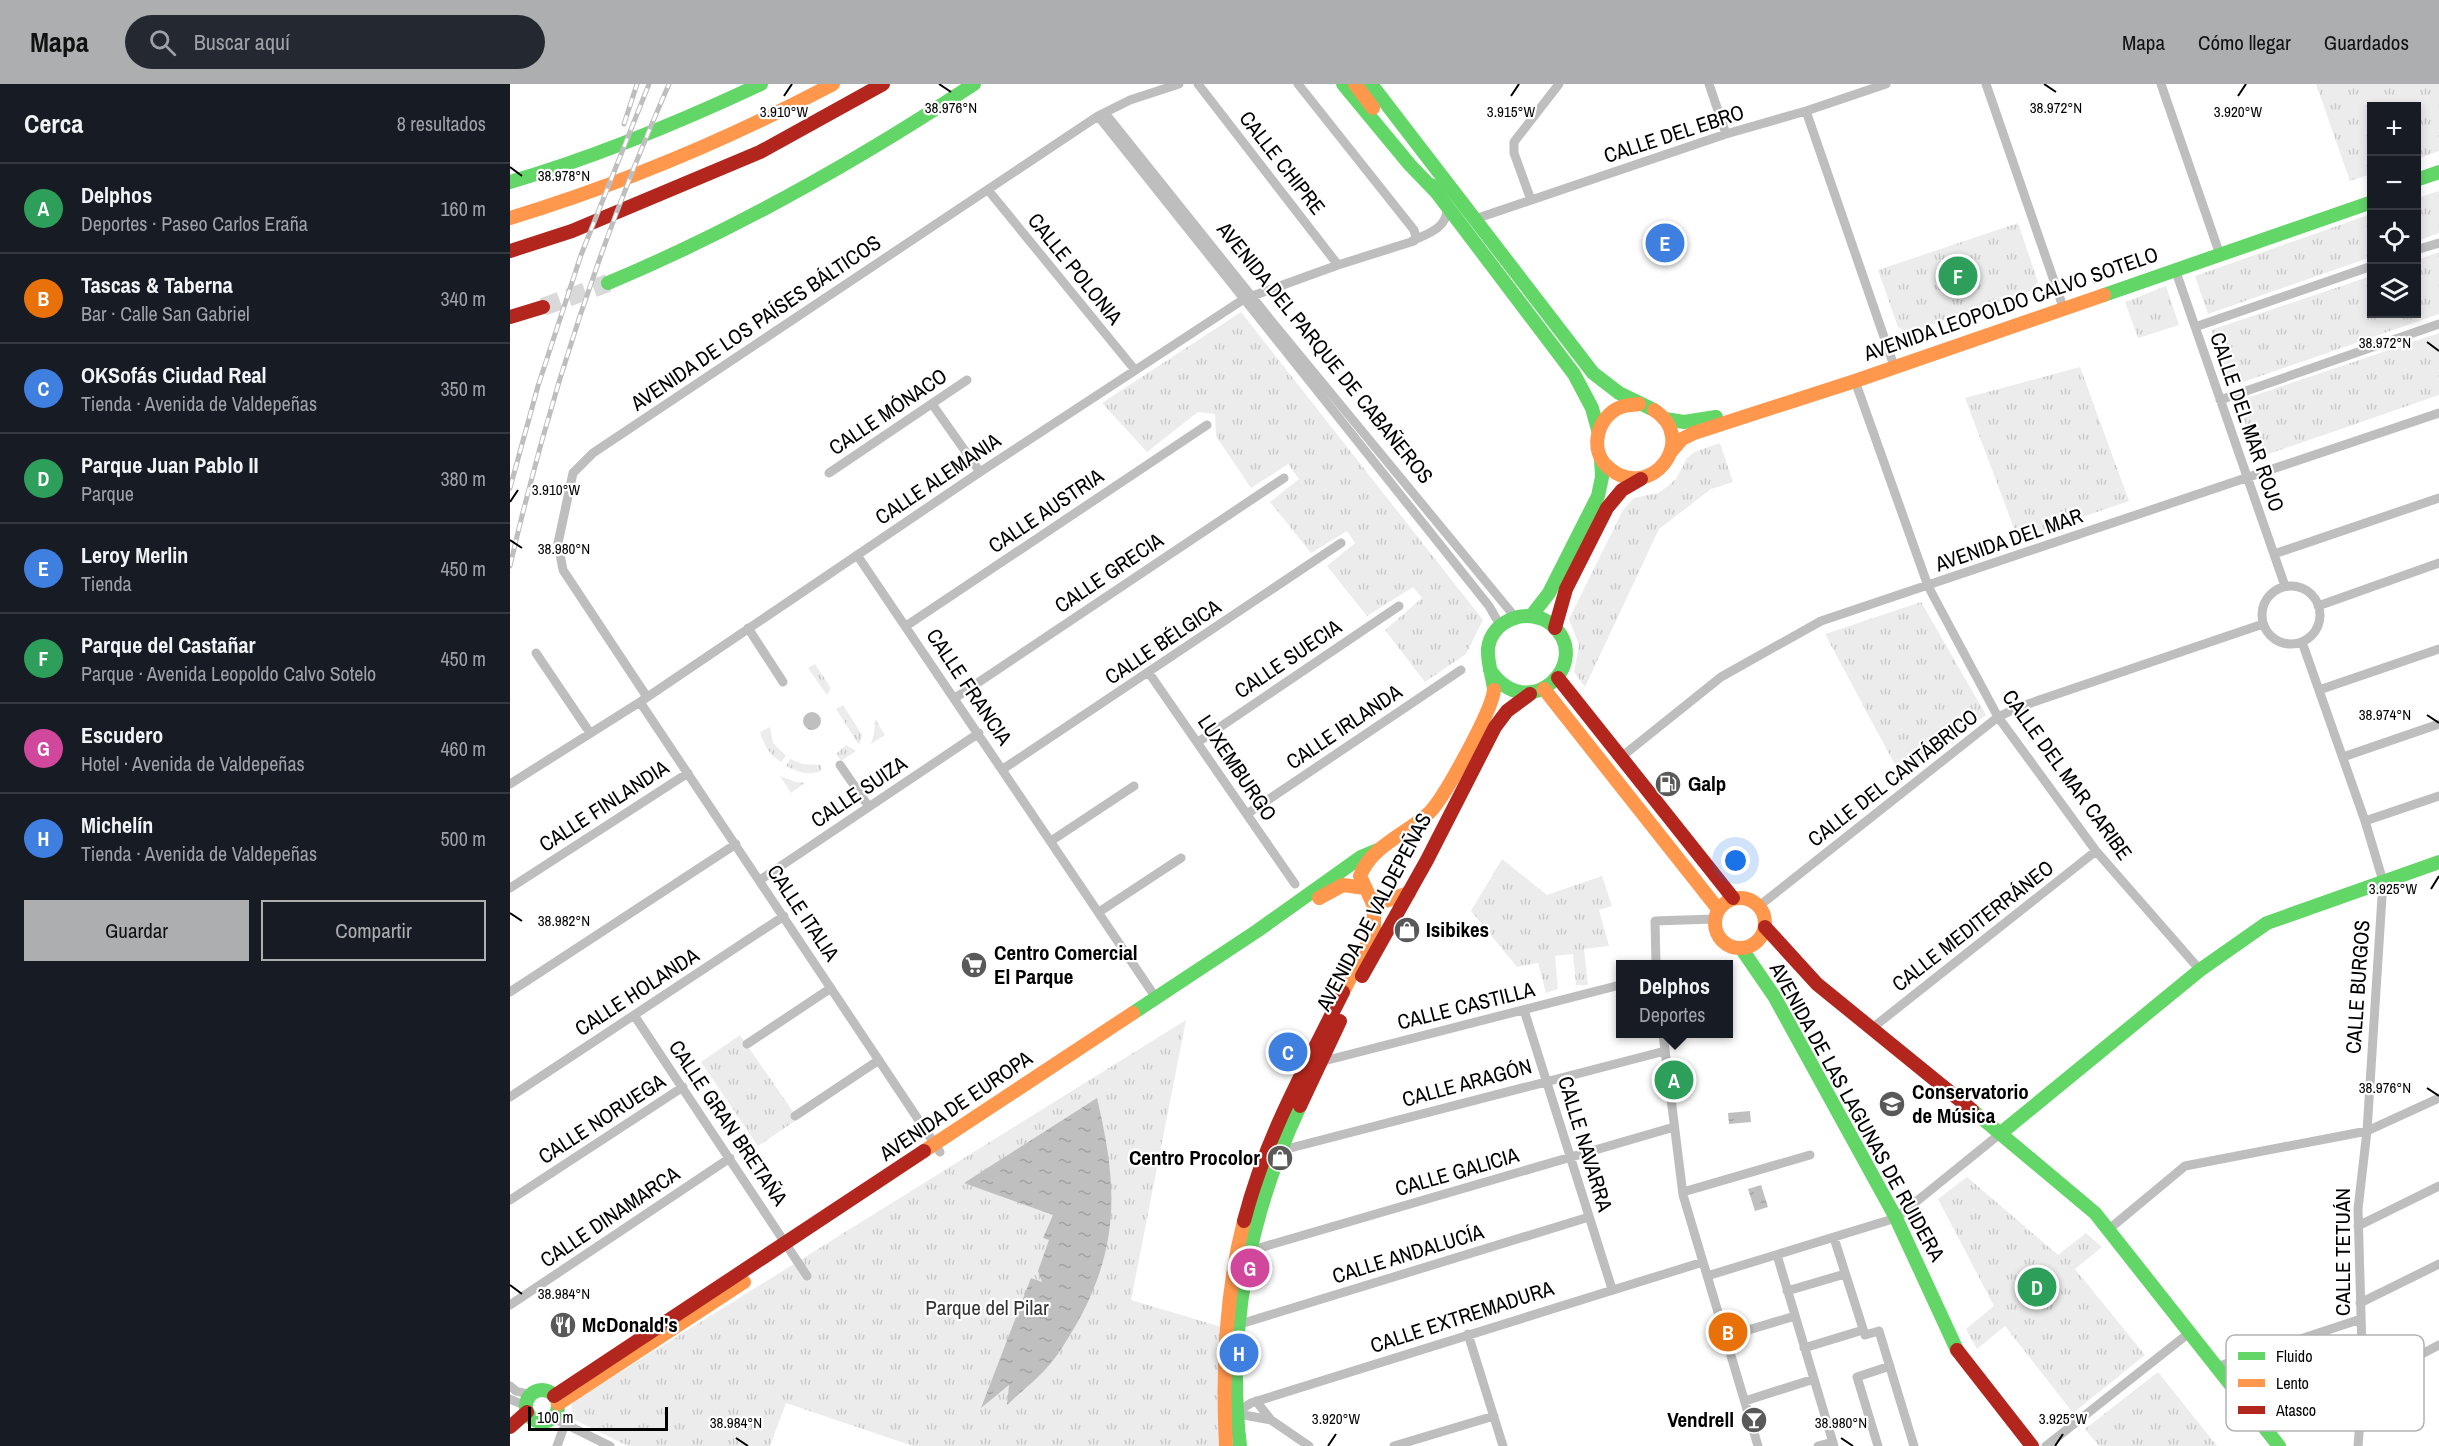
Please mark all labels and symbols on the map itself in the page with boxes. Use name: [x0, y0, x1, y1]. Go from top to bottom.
text: 38.976°N: [925, 97, 977, 118]
street label: CALLE DEL EBRO: [1600, 97, 1748, 170]
text: 38.972°N: [2030, 97, 2082, 118]
text: 3.910°W: [760, 101, 809, 122]
text: 3.915°W: [1487, 101, 1536, 122]
text: 3.920°W: [2214, 101, 2263, 122]
street label: CALLE CHIPRE: [1233, 105, 1332, 221]
text: 38.978°N: [538, 165, 590, 186]
street label: CALLE POLONIA: [1021, 207, 1130, 331]
street label: AVENIDA DEL PARQUE DE CABAÑEROS: [1210, 215, 1440, 490]
pin: E: [1646, 220, 1684, 266]
street label: AVENIDA DE LOS PAÍSES BÁLTICOS: [624, 228, 886, 418]
street label: AVENIDA LEOPOLDO CALVO SOTELO: [1859, 239, 2162, 368]
pin: F: [1938, 254, 1978, 298]
street label: CALLE DEL MAR ROJO: [2203, 328, 2292, 515]
text: 38.972°N: [2359, 332, 2411, 353]
street label: CALLE MÓNACO: [823, 361, 953, 462]
street label: CALLE ALEMANIA: [869, 426, 1007, 531]
street label: CALLE AUSTRIA: [982, 461, 1109, 560]
text: 3.910°W: [532, 479, 581, 500]
street label: AVENIDA DEL MAR: [1930, 501, 2086, 579]
street label: CALLE GRECIA: [1049, 525, 1169, 620]
text: 38.980°N: [538, 538, 590, 559]
street label: CALLE BÉLGICA: [1099, 592, 1227, 691]
street label: CALLE SUECIA: [1228, 612, 1347, 705]
street label: CALLE FRANCIA: [920, 623, 1019, 751]
street label: CALLE IRLANDA: [1280, 677, 1408, 776]
street label: CALLE DEL MAR CARIBE: [1996, 684, 2139, 866]
street label: CALLE DEL CANTÁBRICO: [1802, 702, 1984, 853]
text: 38.974°N: [2359, 704, 2411, 725]
street label: LUXEMBURGO: [1191, 709, 1284, 827]
street label: CALLE SUIZA: [805, 749, 913, 834]
street label: CALLE FINLANDIA: [533, 752, 675, 858]
fuel station icon: Galp: [1653, 769, 1683, 799]
place label: Galp: [1688, 769, 1726, 798]
street label: AVENIDA DE VALDEPEÑAS: [1309, 808, 1438, 1017]
your location: [1721, 846, 1750, 875]
street label: CALLE MEDITERRÁNEO: [1886, 853, 2060, 998]
street label: CALLE ITALIA: [760, 859, 847, 967]
text: 3.925°W: [2369, 878, 2418, 899]
text: 38.982°N: [538, 910, 590, 931]
shop icon: Isibikes: [1392, 915, 1422, 945]
place label: Isibikes: [1426, 915, 1489, 944]
street label: CALLE BURGOS: [2338, 919, 2377, 1055]
place label: Centro Comercial El Parque: [994, 938, 1138, 991]
street label: CALLE HOLANDA: [569, 940, 705, 1043]
supermarket icon: Centro Comercial El Parque: [959, 950, 989, 980]
street label: AVENIDA DE LAS LAGUNAS DE RUIDERA: [1762, 956, 1952, 1267]
street label: CALLE CASTILLA: [1394, 974, 1538, 1037]
pin: C: [1268, 1030, 1308, 1074]
street label: CALLE GRAN BRETAÑA: [662, 1034, 795, 1212]
street label: AVENIDA DE EUROPA: [873, 1043, 1038, 1168]
street label: CALLE ARAGÓN: [1399, 1051, 1535, 1114]
pin: A: [1654, 1058, 1694, 1102]
street label: CALLE NORUEGA: [532, 1066, 671, 1171]
street label: CALLE NAVARRA: [1551, 1073, 1620, 1216]
place label: Conservatorio de Música: [1912, 1077, 2029, 1130]
text: 38.976°N: [2359, 1077, 2411, 1098]
school or university icon: Conservatorio de Música: [1877, 1089, 1907, 1119]
street label: CALLE GALICIA: [1392, 1140, 1523, 1203]
place label: Centro Procolor: [1129, 1143, 1260, 1172]
shop icon: Centro Procolor: [1265, 1143, 1295, 1173]
street label: CALLE DINAMARCA: [534, 1159, 686, 1274]
street label: CALLE TETUÁN: [2328, 1188, 2357, 1316]
street label: CALLE ANDALUCÍA: [1329, 1217, 1488, 1290]
pin: G: [1230, 1246, 1270, 1290]
pin: D: [2018, 1264, 2056, 1310]
street label: CALLE EXTREMADURA: [1366, 1273, 1558, 1360]
text: 38.984°N: [538, 1283, 590, 1304]
park label: Parque del Pilar: [925, 1293, 1049, 1322]
restaurant icon: McDonald's: [548, 1310, 578, 1340]
place label: McDonald's: [582, 1310, 678, 1339]
pin: B: [1708, 1310, 1748, 1354]
pin: H: [1220, 1330, 1258, 1376]
legend: [2226, 1335, 2424, 1431]
text: Fluido: [2276, 1345, 2312, 1367]
text: Lento: [2276, 1372, 2309, 1394]
text: Atasco: [2275, 1399, 2316, 1421]
scale bar: [528, 1404, 668, 1432]
place label: Vendrell: [1667, 1405, 1734, 1434]
bar icon: Vendrell: [1739, 1405, 1769, 1435]
text: 3.920°W: [1312, 1408, 1361, 1429]
text: 3.925°W: [2039, 1408, 2088, 1429]
text: 38.984°N: [710, 1412, 762, 1433]
text: 38.980°N: [1815, 1412, 1867, 1433]

